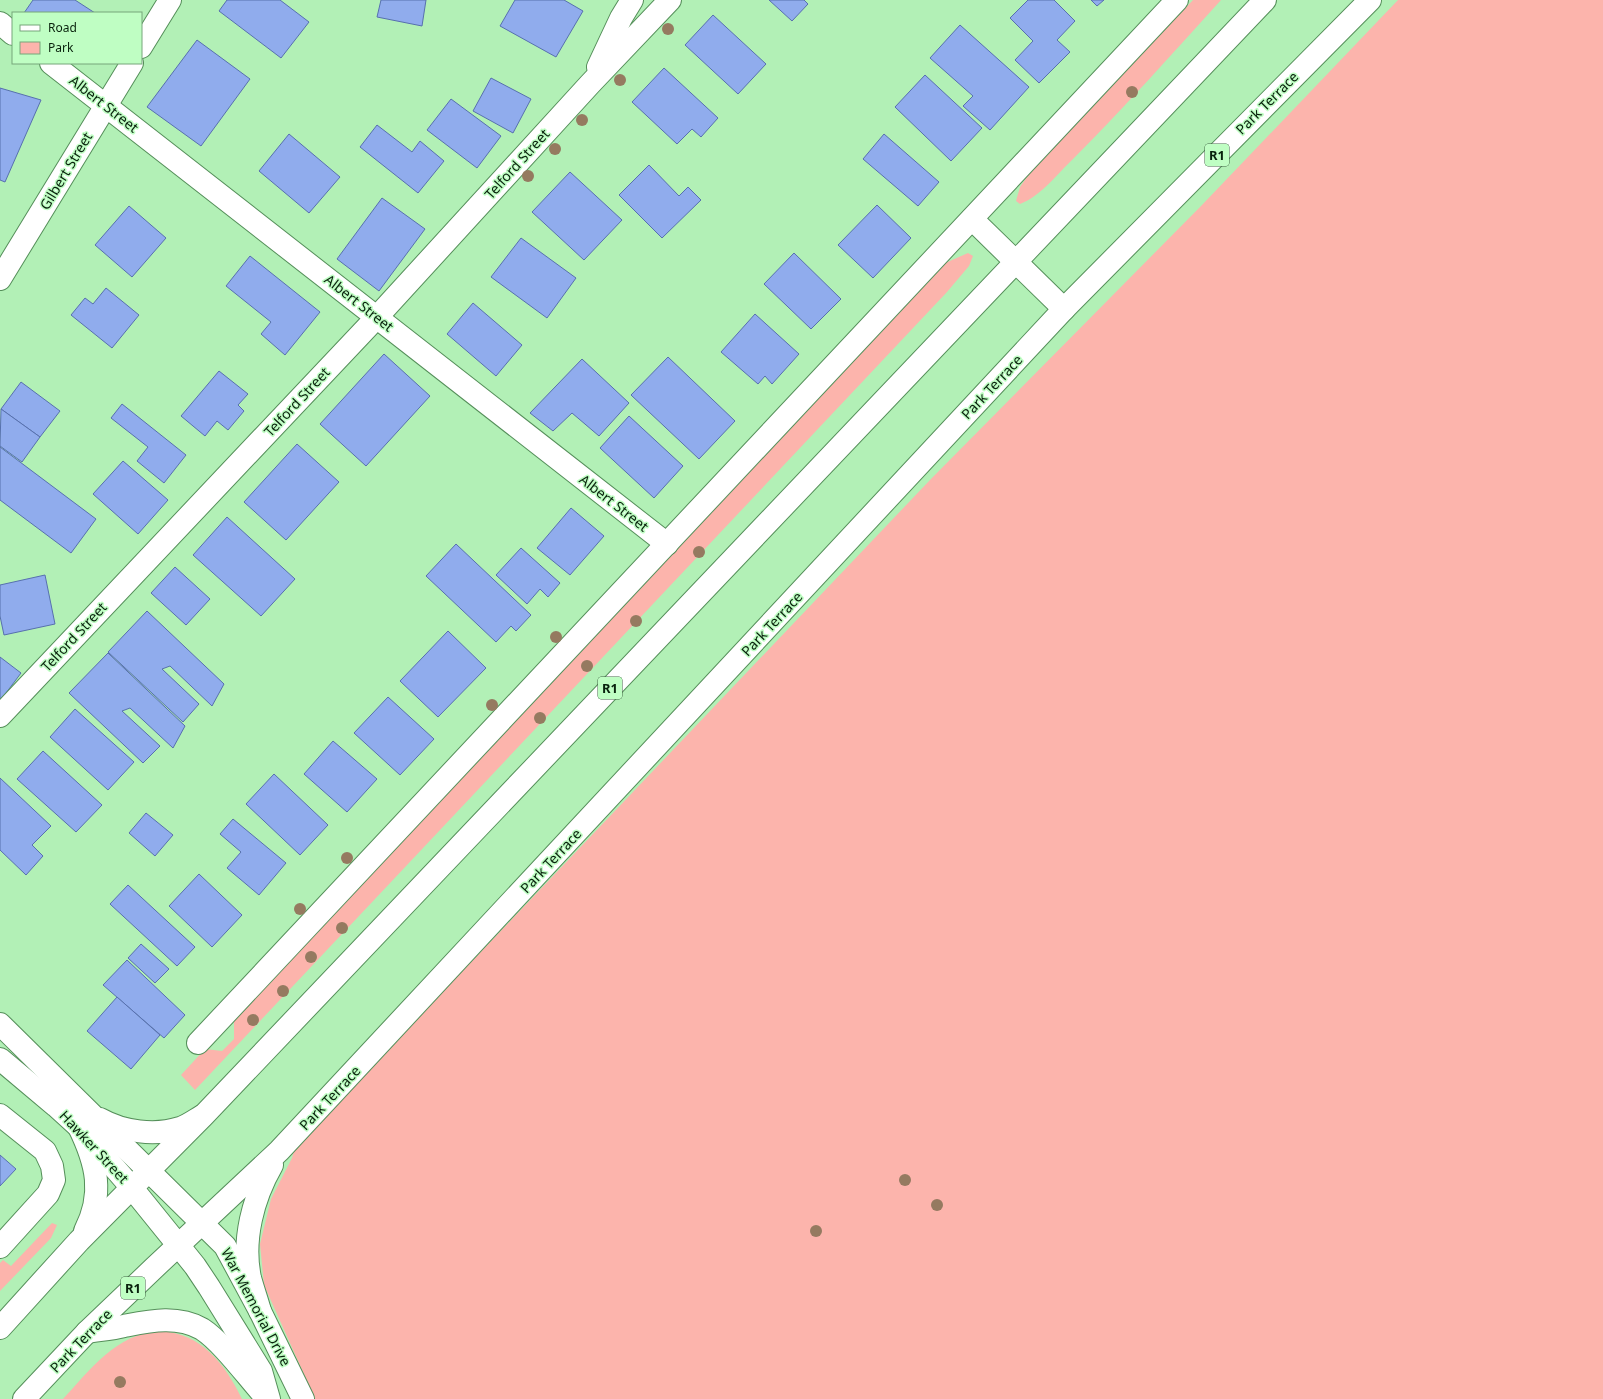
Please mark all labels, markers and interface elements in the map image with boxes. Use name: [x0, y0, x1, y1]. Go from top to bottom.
legend: [12, 12, 142, 64]
text: Road: [48, 19, 77, 36]
text: Park: [48, 39, 74, 56]
street label: Park Terrace: [1231, 67, 1302, 138]
street label: Albert Street: [66, 71, 143, 137]
street label: Telford Street: [480, 124, 553, 203]
street label: Gilbert Street: [35, 128, 96, 213]
road number: R1: [1205, 144, 1229, 166]
street label: Albert Street: [321, 270, 398, 336]
street label: Park Terrace: [957, 350, 1027, 423]
street label: Telford Street: [260, 363, 334, 440]
street label: Albert Street: [576, 470, 653, 536]
street label: Park Terrace: [737, 587, 807, 660]
street label: Telford Street: [37, 598, 111, 675]
road number: R1: [598, 677, 622, 699]
street label: Park Terrace: [516, 824, 586, 897]
street label: Park Terrace: [295, 1061, 365, 1134]
street label: Hawker Street: [56, 1106, 133, 1187]
street label: War Memorial Drive: [217, 1244, 296, 1369]
road number: R1: [121, 1277, 145, 1299]
street label: Park Terrace: [45, 1305, 116, 1377]

